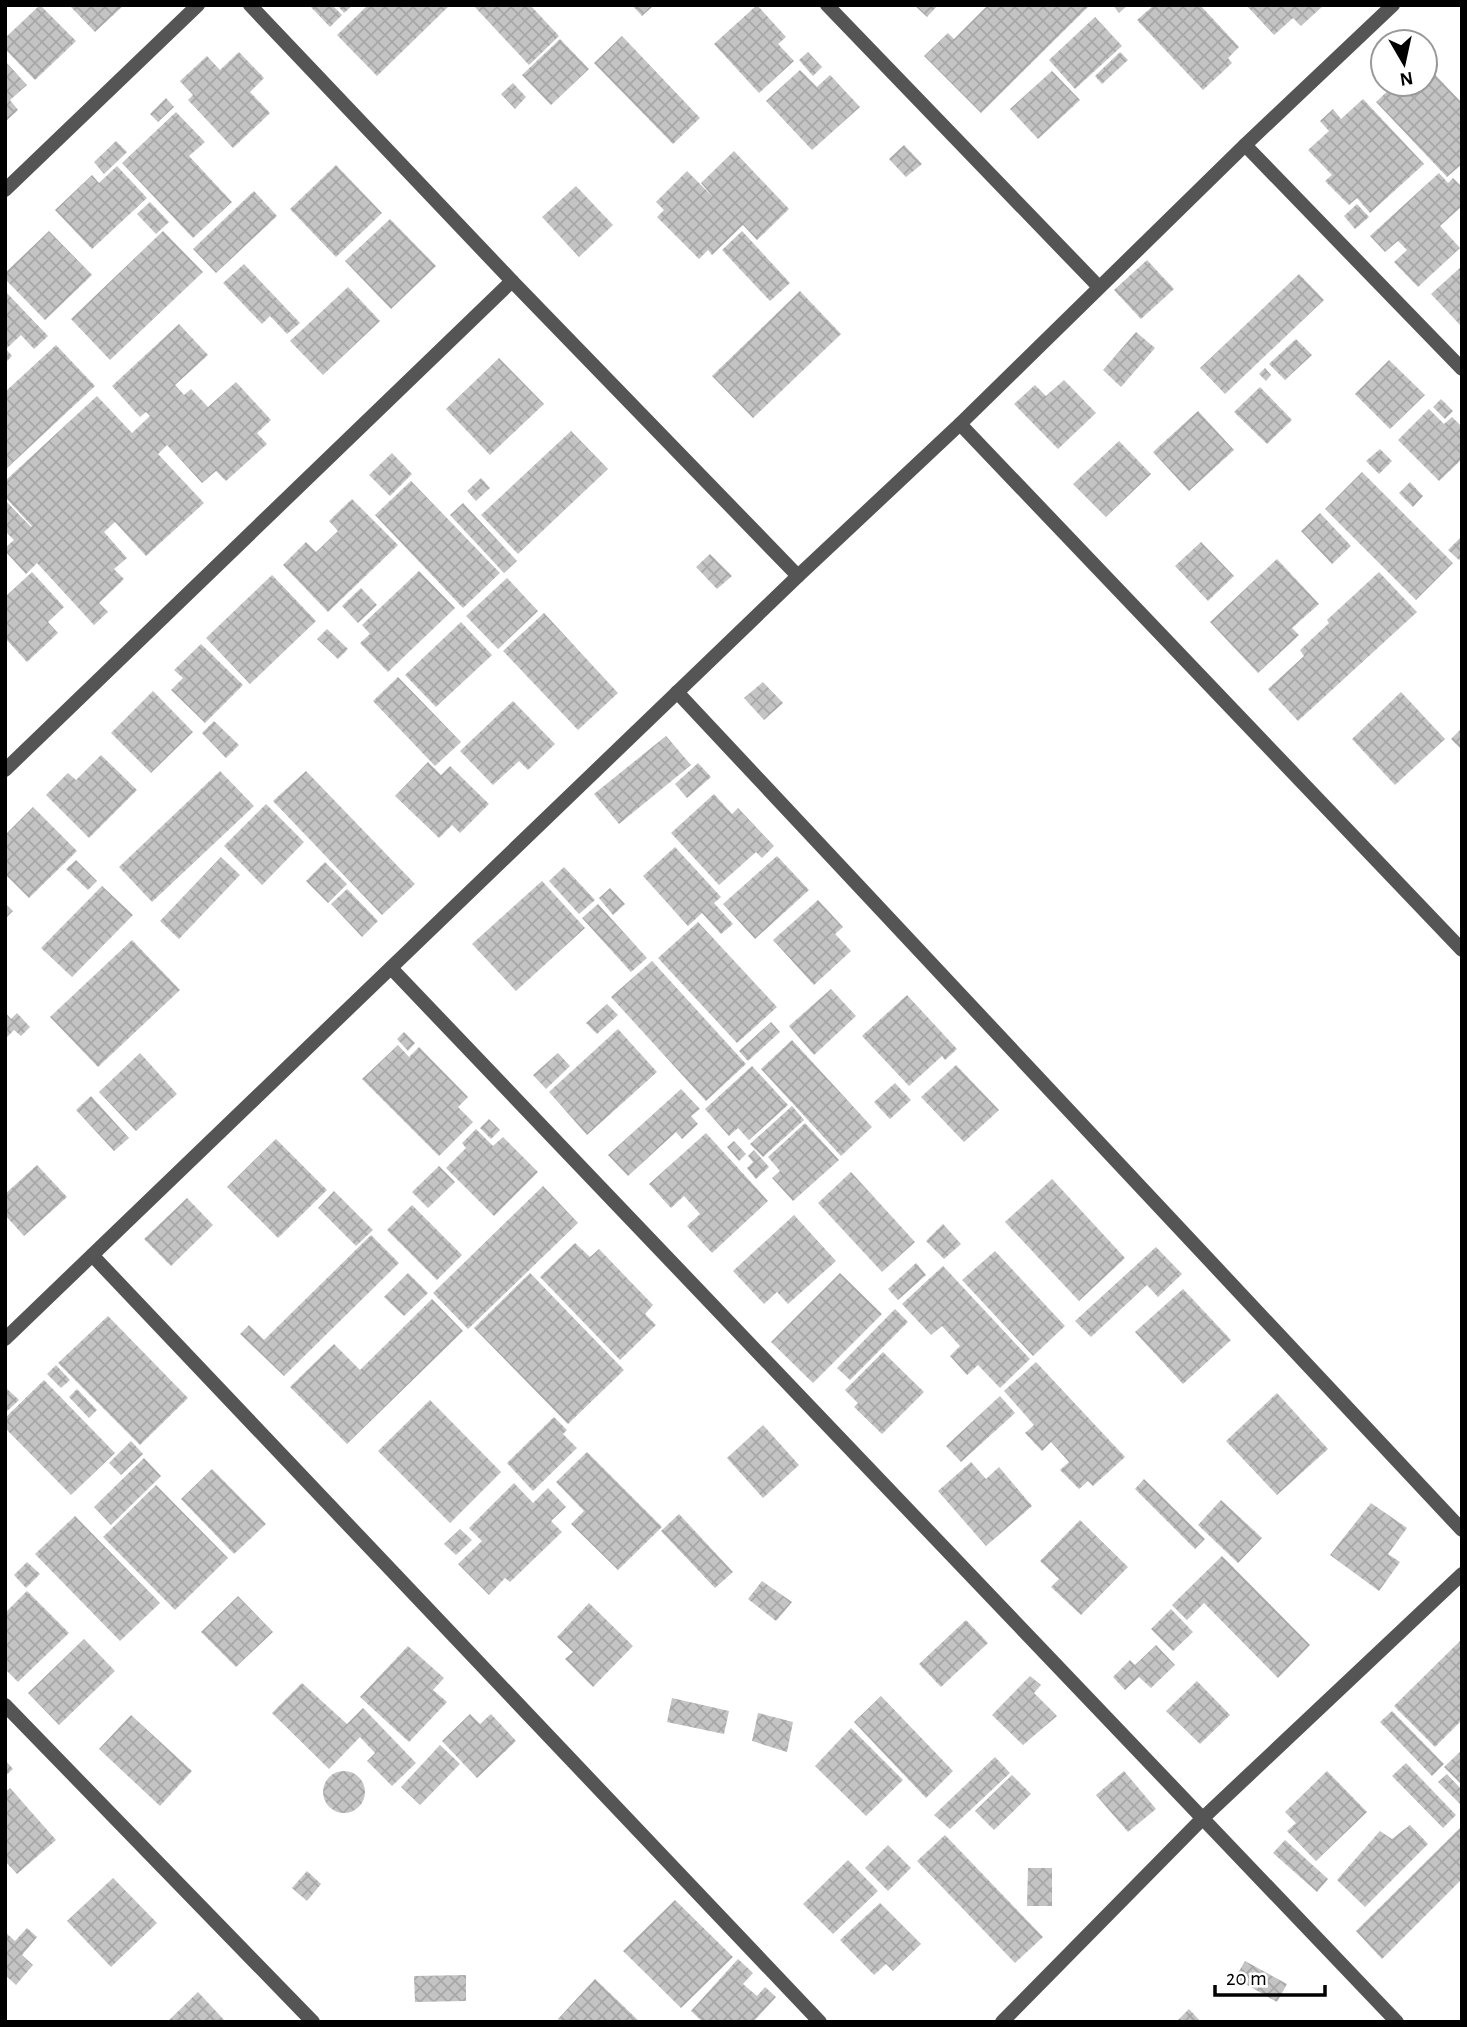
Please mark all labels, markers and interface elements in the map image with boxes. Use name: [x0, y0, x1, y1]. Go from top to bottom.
north arrow: [1369, 28, 1439, 98]
text: N: [1398, 68, 1414, 89]
scale bar: [1215, 1954, 1325, 1998]
text: 20 m: [1226, 1968, 1267, 1989]

